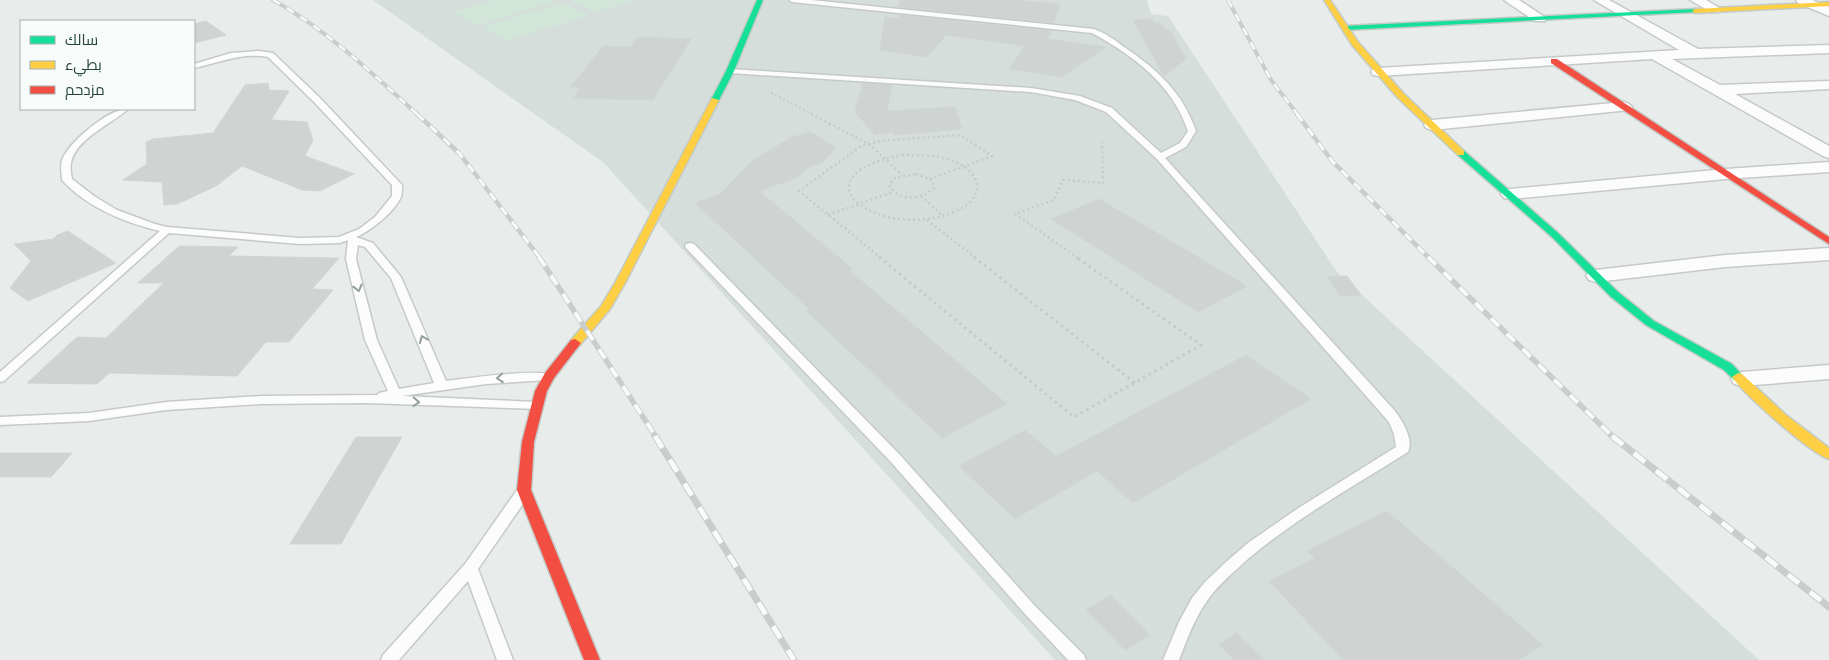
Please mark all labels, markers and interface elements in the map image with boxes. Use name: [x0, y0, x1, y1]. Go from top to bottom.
legend: [20, 20, 195, 110]
text: سالك: [65, 31, 98, 49]
text: بطيء: [65, 56, 102, 77]
text: مزدحم: [65, 81, 105, 100]
one-way arrow: [352, 284, 363, 293]
one-way arrow: [418, 335, 429, 344]
one-way arrow: [496, 372, 504, 383]
one-way arrow: [412, 397, 420, 408]

